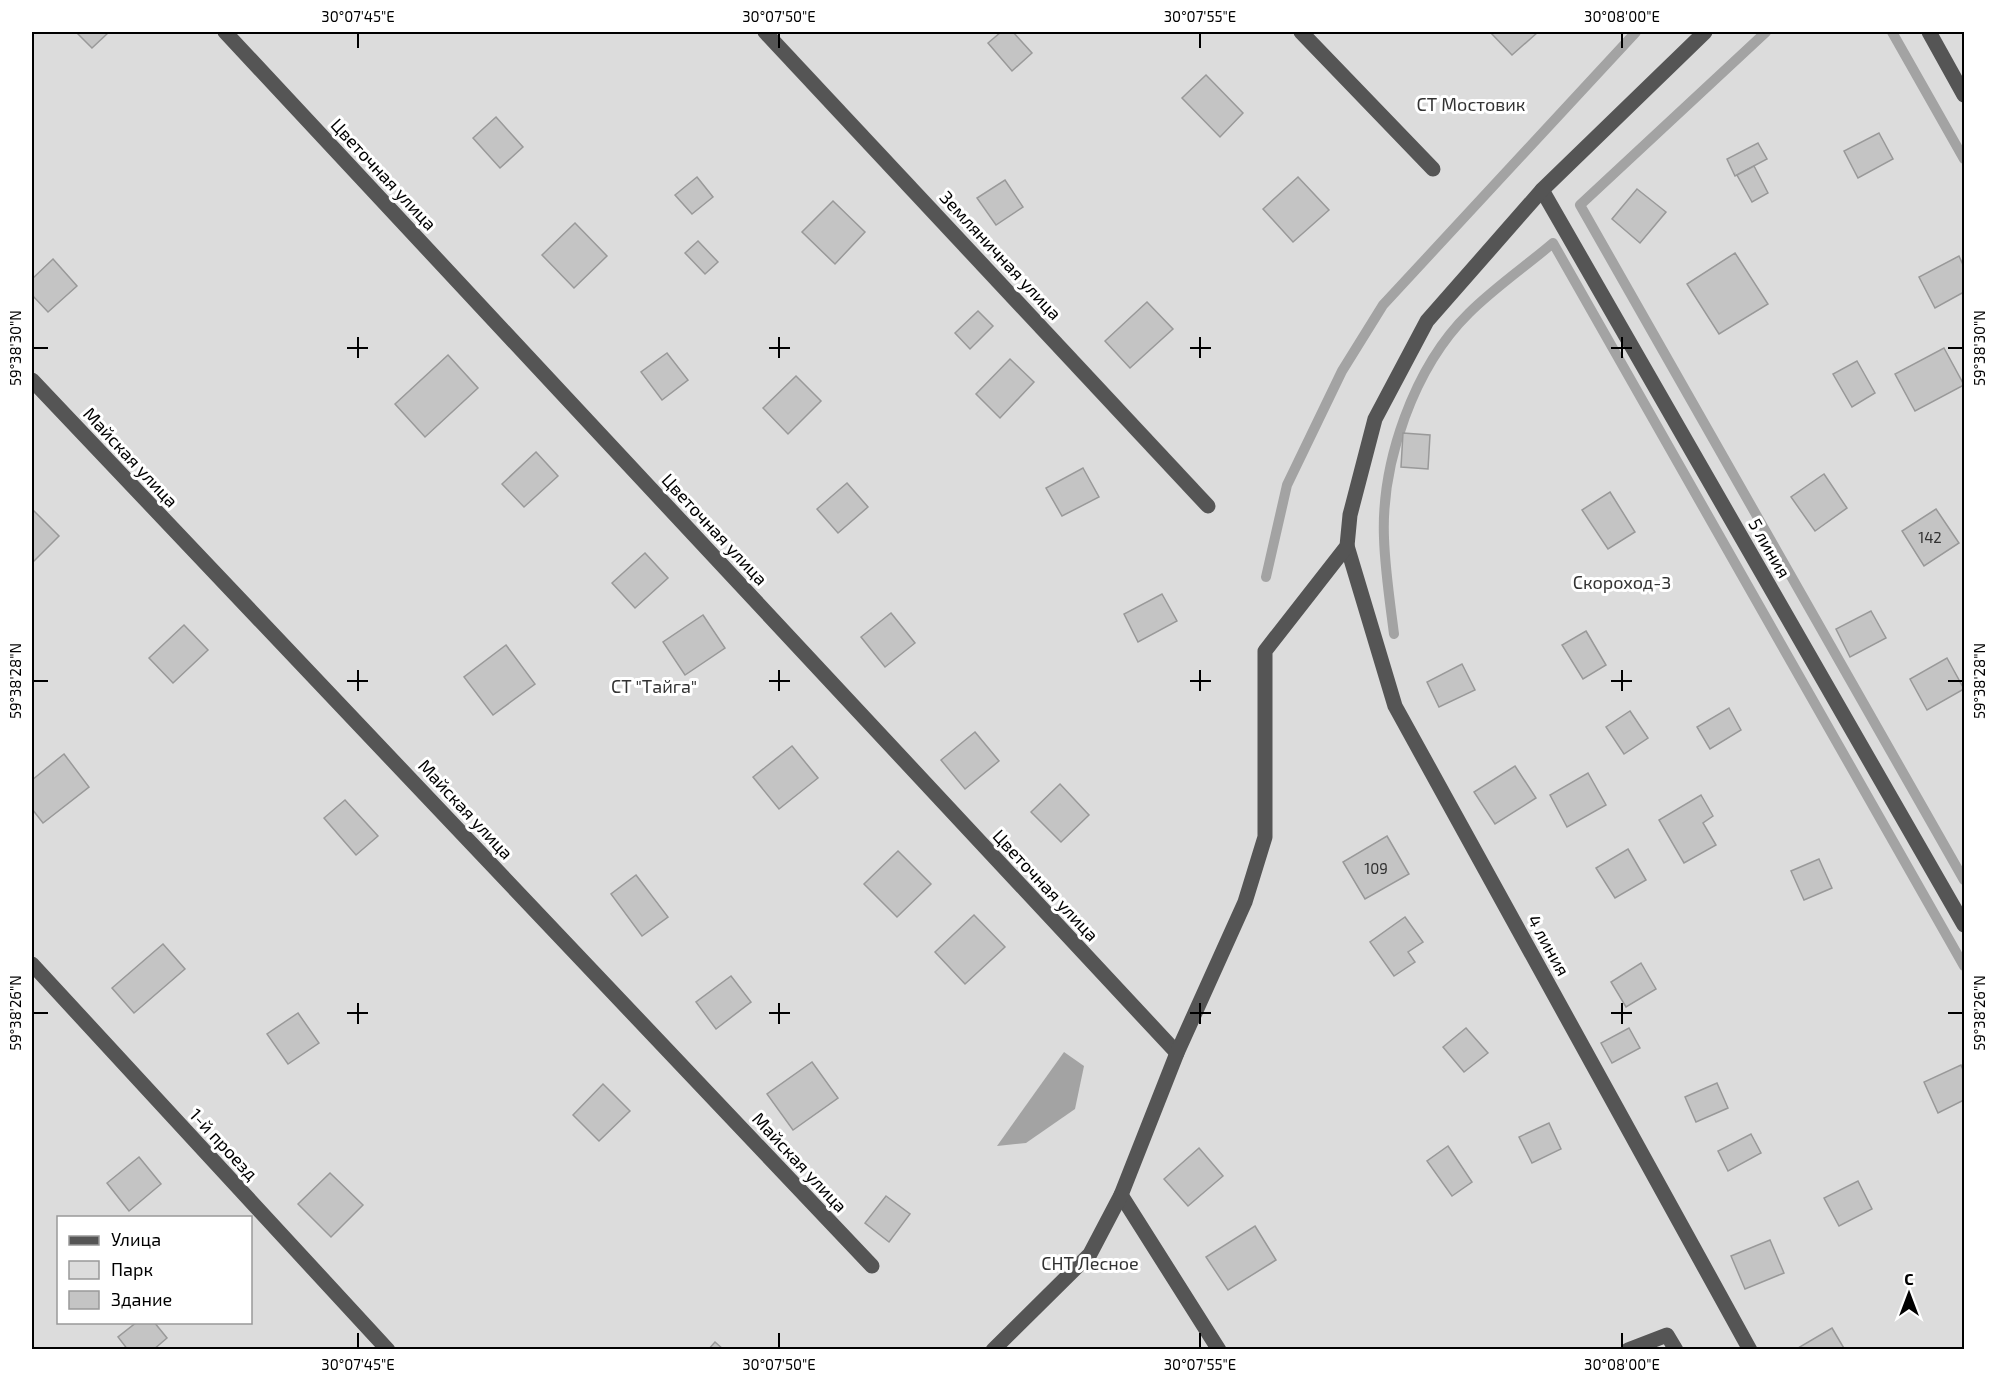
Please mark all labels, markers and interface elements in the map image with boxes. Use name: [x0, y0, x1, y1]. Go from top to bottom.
text: 30°07'45"E: [321, 7, 395, 25]
text: 30°07'50"E: [742, 7, 816, 25]
text: 30°07'55"E: [1164, 7, 1236, 25]
text: 30°08'00"E: [1584, 7, 1660, 25]
park label: СТ Мостовик: [1417, 93, 1526, 115]
street label: Цветочная улица: [327, 114, 441, 234]
street label: Земляничная улица: [936, 186, 1066, 324]
text: 59°38'30"N: [6, 310, 24, 386]
text: 59°38'30"N: [1970, 310, 1988, 386]
street label: Майская улица: [79, 402, 183, 512]
street label: Цветочная улица: [658, 469, 772, 589]
street label: 5 линия: [1744, 514, 1796, 582]
house number: 142: [1918, 528, 1942, 546]
park label: Скороход-3: [1573, 571, 1671, 593]
text: 59°38'28"N: [6, 643, 24, 719]
text: 59°38'28"N: [1970, 643, 1988, 719]
park label: СТ "Тайга": [611, 675, 697, 697]
street label: Майская улица: [414, 754, 518, 864]
street label: Цветочная улица: [989, 825, 1103, 945]
house number: 109: [1364, 859, 1388, 877]
street label: 4 линия: [1523, 911, 1575, 979]
text: 59°38'26"N: [6, 975, 24, 1051]
text: 59°38'26"N: [1970, 975, 1988, 1051]
street label: 1-й проезд: [185, 1104, 263, 1184]
street label: Майская улица: [748, 1107, 852, 1217]
legend: [57, 1216, 252, 1324]
text: Улица: [111, 1228, 161, 1250]
park label: СНТ Лесное: [1041, 1252, 1139, 1274]
text: Парк: [111, 1258, 153, 1280]
north arrow: [1879, 1264, 1939, 1324]
text: С: [1904, 1269, 1914, 1288]
text: Здание: [111, 1288, 172, 1310]
text: 30°07'45"E: [321, 1355, 395, 1373]
text: 30°07'50"E: [742, 1355, 816, 1373]
text: 30°07'55"E: [1164, 1355, 1236, 1373]
text: 30°08'00"E: [1584, 1355, 1660, 1373]

